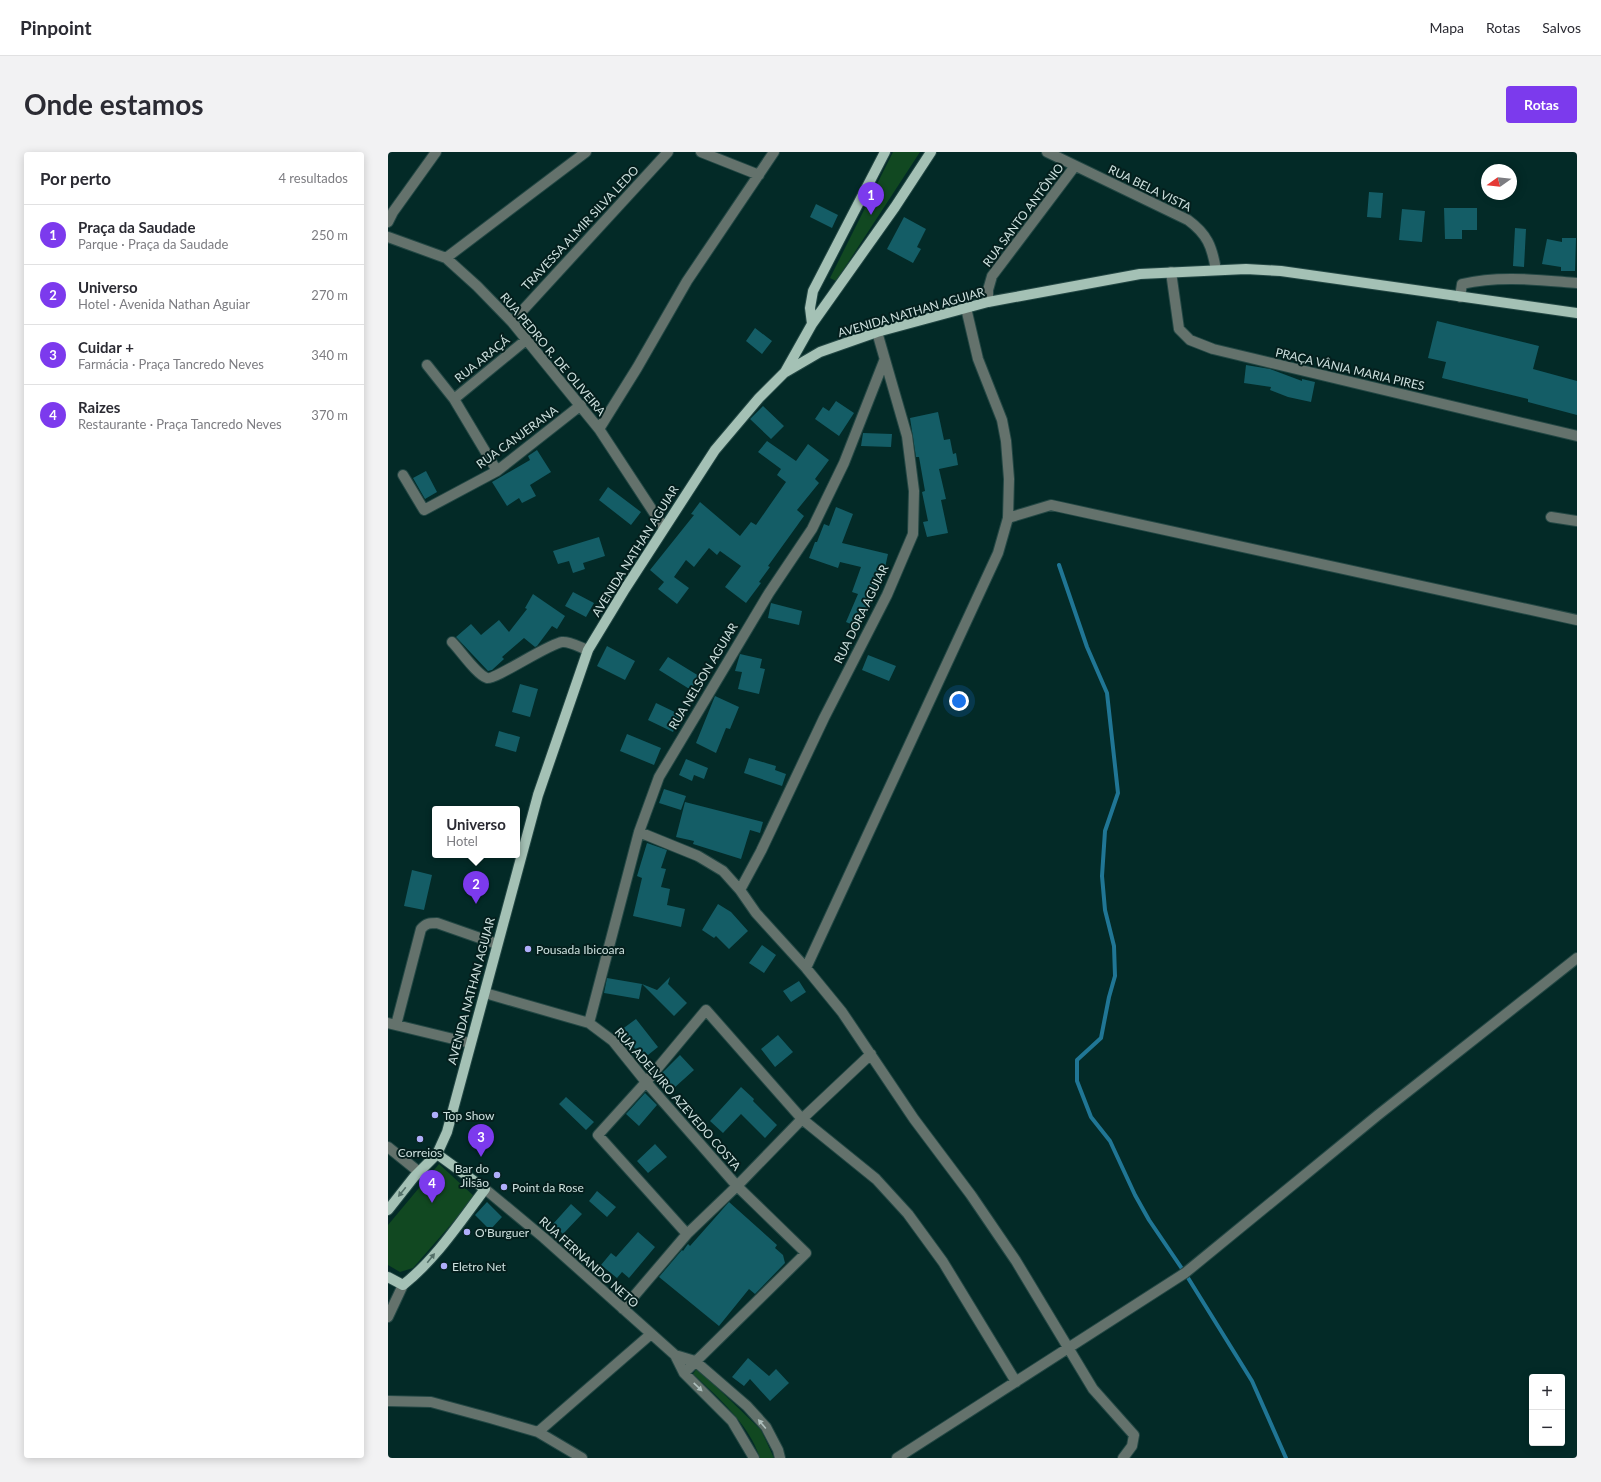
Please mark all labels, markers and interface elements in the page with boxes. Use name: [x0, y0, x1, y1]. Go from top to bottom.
text: Pinpoint: [20, 16, 91, 39]
text: Mapa: [1429, 19, 1464, 36]
text: Rotas: [1486, 19, 1520, 36]
text: Salvos: [1542, 19, 1581, 36]
button: Rotas: [1506, 86, 1577, 123]
text: Onde estamos: [24, 87, 204, 121]
street label: RUA SANTO ANTÔNIO: [979, 160, 1067, 270]
street label: RUA BELA VISTA: [1106, 161, 1195, 215]
street label: TRAVESSA ALMIR SILVA LEDO: [518, 162, 642, 293]
north arrow: [1481, 164, 1517, 200]
text: Por perto: [40, 168, 111, 189]
text: 4 resultados: [278, 170, 348, 186]
pin: 1: [858, 182, 884, 215]
text: Praça da Saudade: [78, 218, 195, 236]
text: 1: [49, 227, 57, 243]
text: 250 m: [311, 227, 348, 243]
text: Parque · Praça da Saudade: [78, 236, 228, 252]
text: Universo: [78, 278, 138, 296]
street label: AVENIDA NATHAN AGUIAR: [836, 284, 987, 340]
text: 2: [49, 287, 57, 303]
text: 270 m: [311, 287, 348, 303]
street label: RUA PEDRO R. DE OLIVEIRA: [497, 289, 609, 419]
text: Hotel · Avenida Nathan Aguiar: [78, 296, 250, 312]
street label: RUA ARAÇÁ: [452, 332, 513, 386]
text: Cuidar +: [78, 338, 134, 356]
street label: PRAÇA VÂNIA MARIA PIRES: [1274, 345, 1426, 393]
text: 3: [49, 347, 57, 363]
text: 340 m: [311, 347, 348, 363]
text: Farmácia · Praça Tancredo Neves: [78, 356, 264, 372]
text: Raizes: [78, 398, 120, 416]
street label: RUA CANJERANA: [473, 402, 561, 472]
text: 4: [49, 407, 57, 423]
text: 370 m: [311, 407, 348, 423]
text: Restaurante · Praça Tancredo Neves: [78, 416, 282, 432]
street label: AVENIDA NATHAN AGUIAR: [588, 482, 682, 619]
street label: RUA DORA AGUIAR: [831, 562, 892, 666]
street label: RUA NELSON AGUIAR: [665, 620, 741, 732]
your location: [949, 691, 969, 711]
popup: [432, 806, 520, 858]
text: Universo: [446, 815, 506, 833]
text: Hotel: [446, 833, 478, 849]
pin: 2: [463, 871, 489, 904]
street label: AVENIDA NATHAN AGUIAR: [444, 915, 498, 1066]
place label: Pousada Ibicoara: [536, 942, 625, 957]
marker: Pousada Ibicoara: [523, 944, 533, 954]
street label: RUA ADELVIRO AZEVEDO COSTA: [612, 1024, 745, 1174]
place label: Top Show: [443, 1108, 495, 1123]
marker: Top Show: [430, 1110, 440, 1120]
pin: 3: [468, 1124, 494, 1157]
marker: Correios: [415, 1134, 425, 1144]
place label: Correios: [398, 1145, 442, 1160]
place label: Bar do Jilsão: [455, 1161, 489, 1190]
pin: 4: [419, 1170, 445, 1203]
marker: Bar do Jilsão: [492, 1170, 502, 1180]
place label: Point da Rose: [512, 1180, 584, 1195]
marker: Point da Rose: [499, 1182, 509, 1192]
one-way arrow: [398, 1186, 407, 1197]
street label: RUA FERNANDO NETO: [536, 1213, 642, 1311]
place label: O'Burguer: [475, 1225, 530, 1240]
marker: O'Burguer: [462, 1227, 472, 1237]
one-way arrow: [427, 1252, 435, 1263]
place label: Eletro Net: [452, 1259, 507, 1274]
marker: Eletro Net: [439, 1261, 449, 1271]
map controls: [1529, 1374, 1565, 1446]
button: +: [1529, 1374, 1565, 1410]
one-way arrow: [693, 1382, 703, 1391]
button: −: [1529, 1410, 1565, 1446]
one-way arrow: [758, 1418, 767, 1429]

